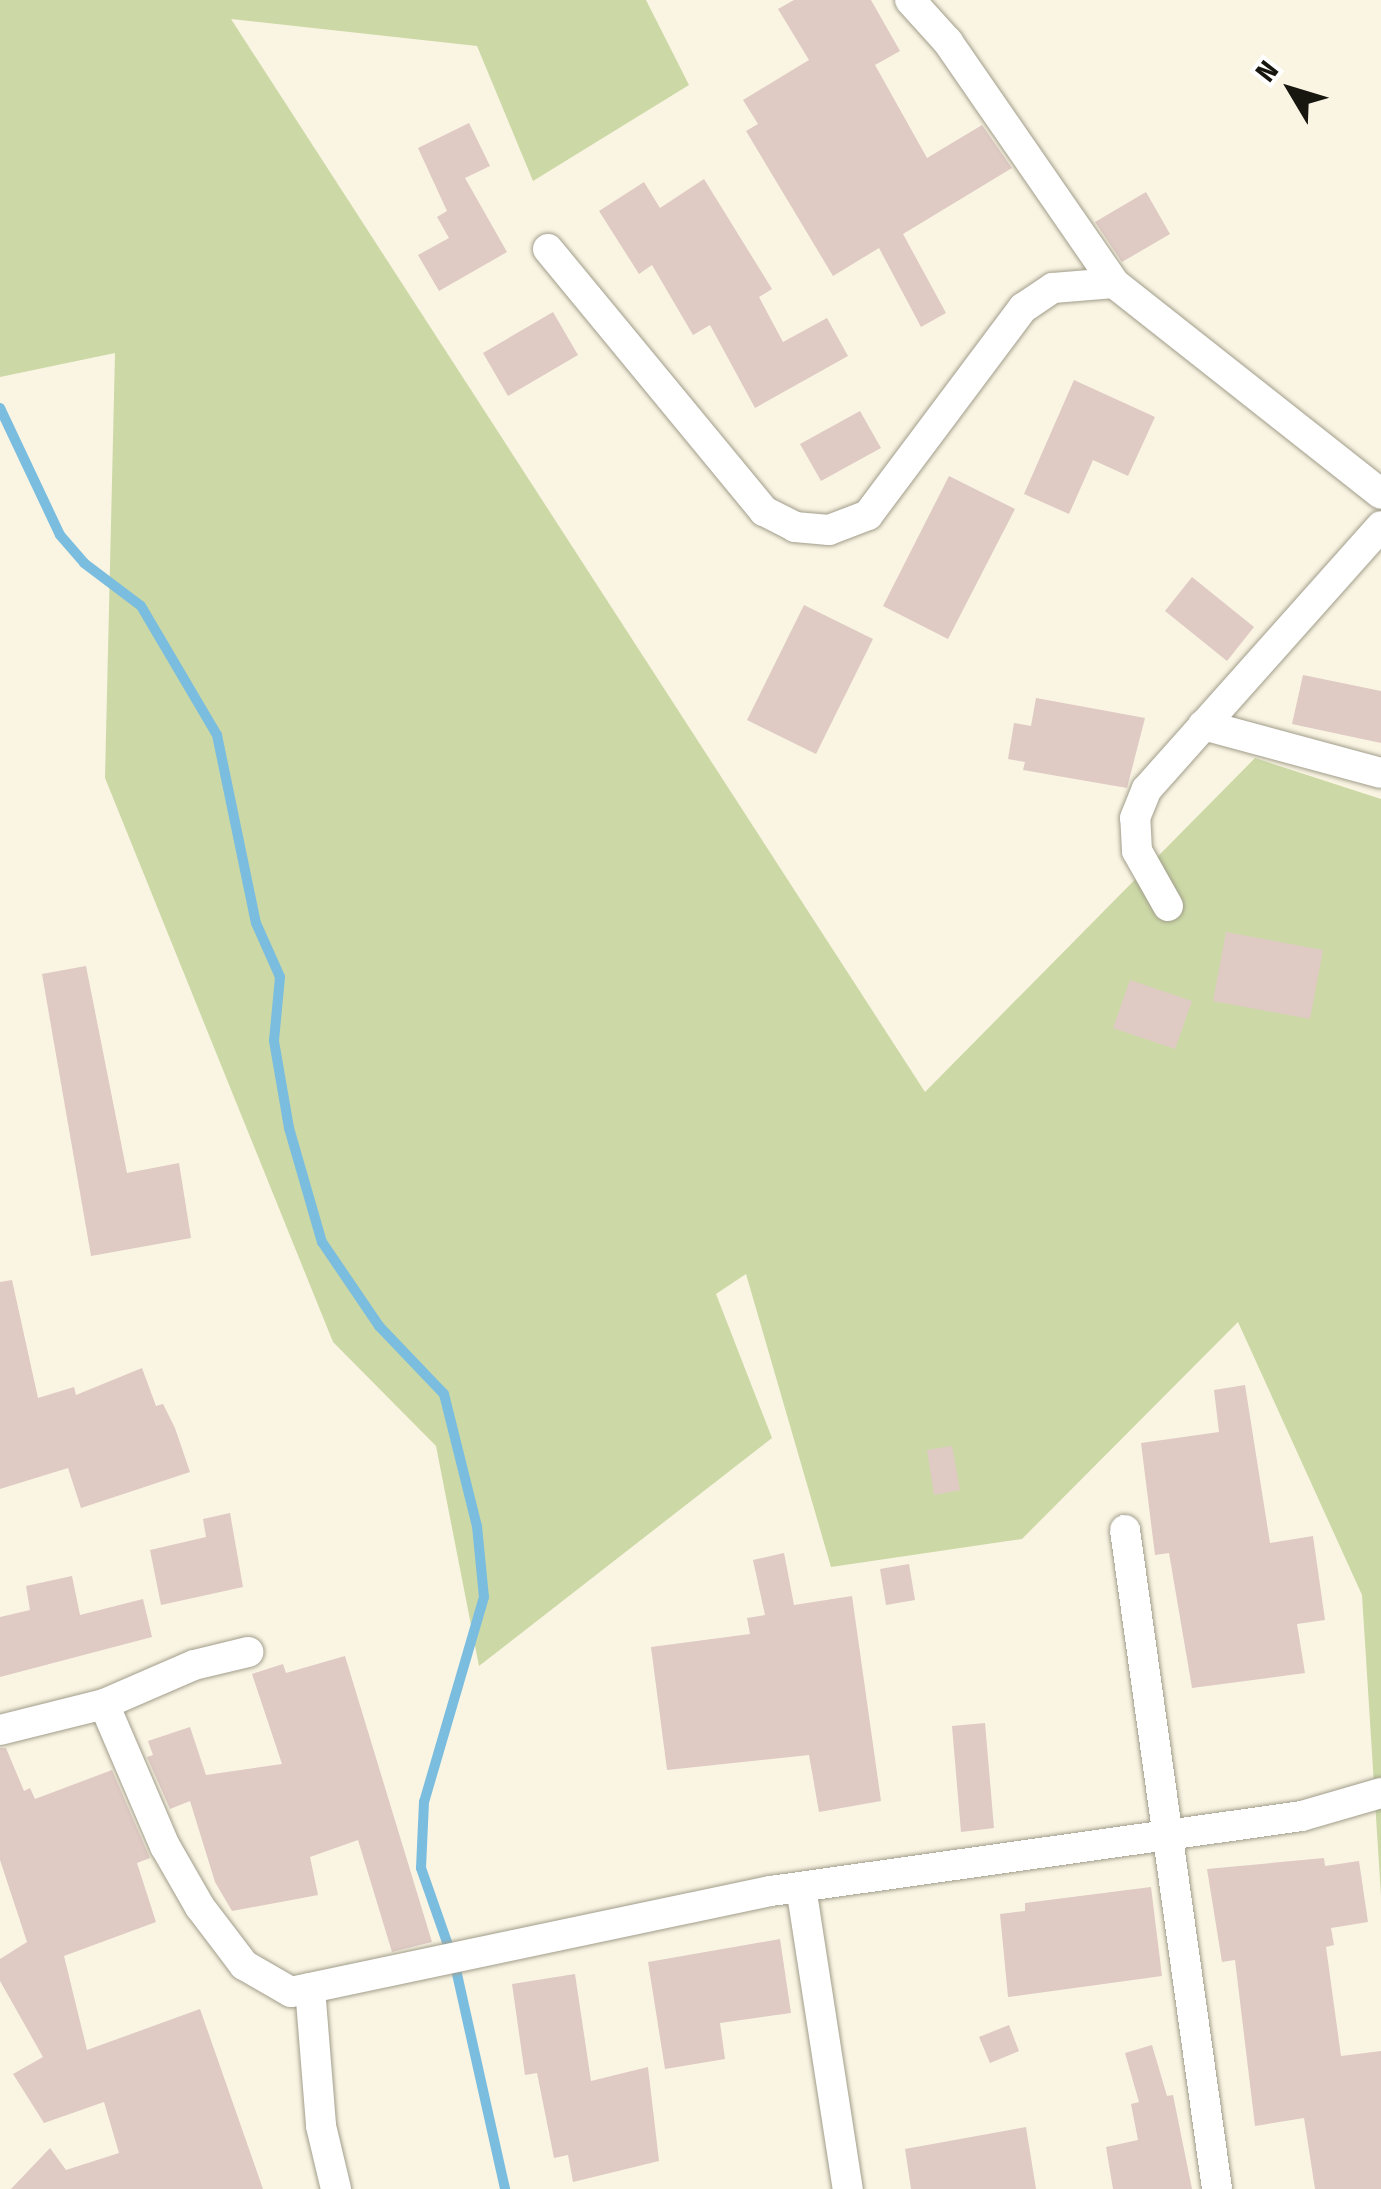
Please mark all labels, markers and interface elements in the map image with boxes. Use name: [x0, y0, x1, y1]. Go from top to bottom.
north arrow: [1241, 40, 1341, 140]
text: N: [1249, 54, 1285, 88]

